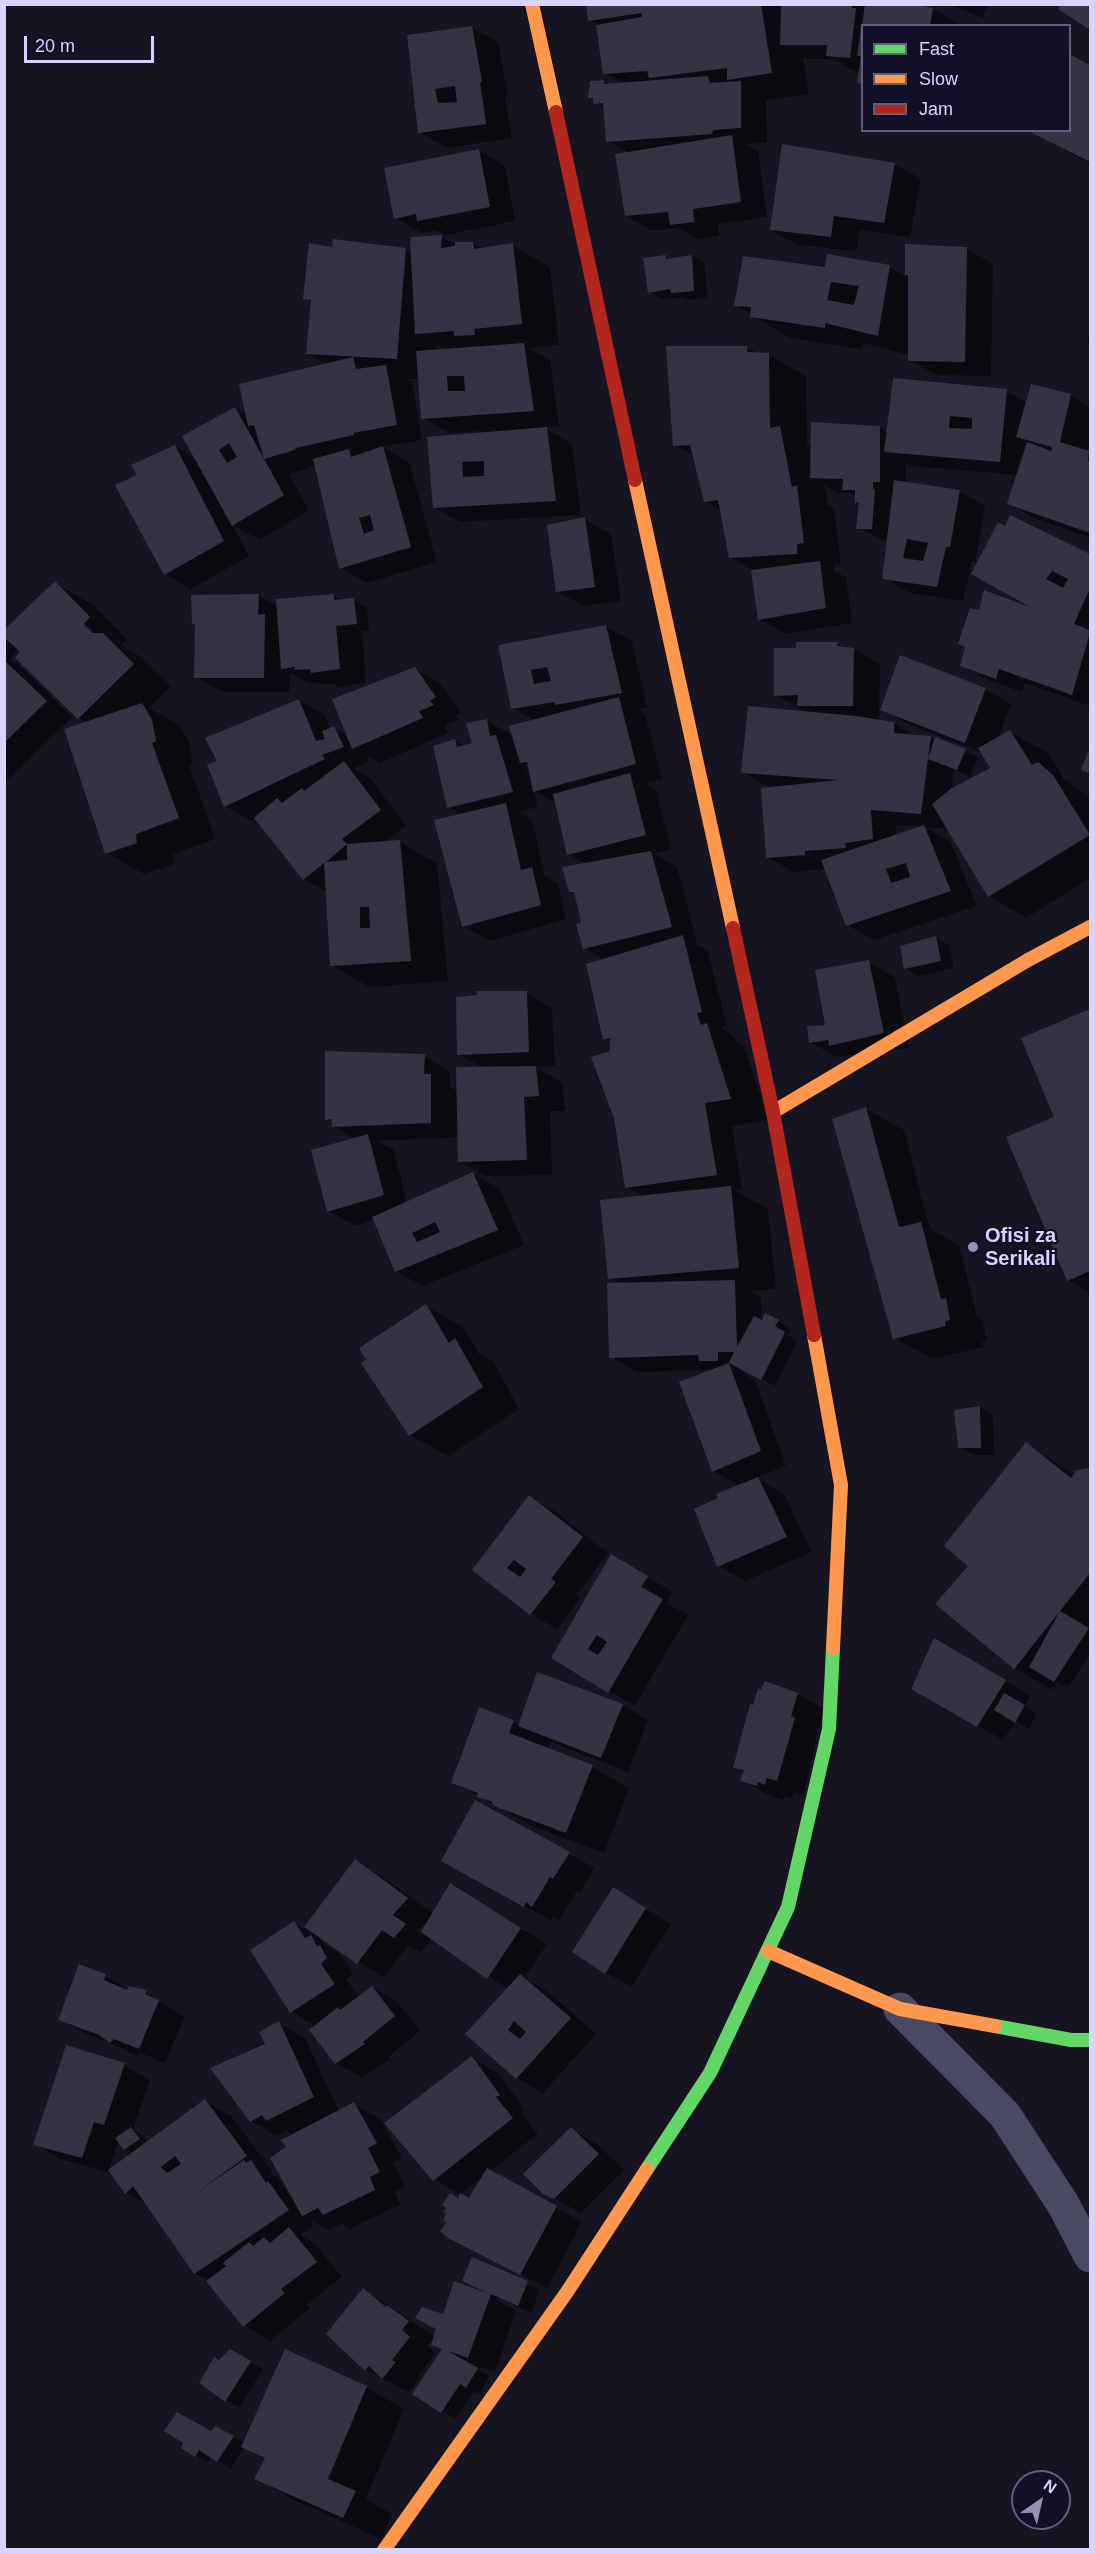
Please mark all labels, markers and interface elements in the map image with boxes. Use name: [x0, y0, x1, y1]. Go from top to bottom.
scale bar: [27, 24, 158, 62]
legend: [861, 24, 1071, 132]
text: 20 m: [35, 36, 75, 56]
text: Fast: [919, 39, 954, 59]
text: Slow: [919, 69, 958, 89]
text: Jam: [919, 99, 953, 119]
place label: Ofisi za Serikali: [985, 1224, 1056, 1271]
marker: Ofisi za Serikali: [966, 1240, 980, 1254]
north arrow: [1011, 2470, 1071, 2530]
text: N: [1041, 2476, 1060, 2497]

